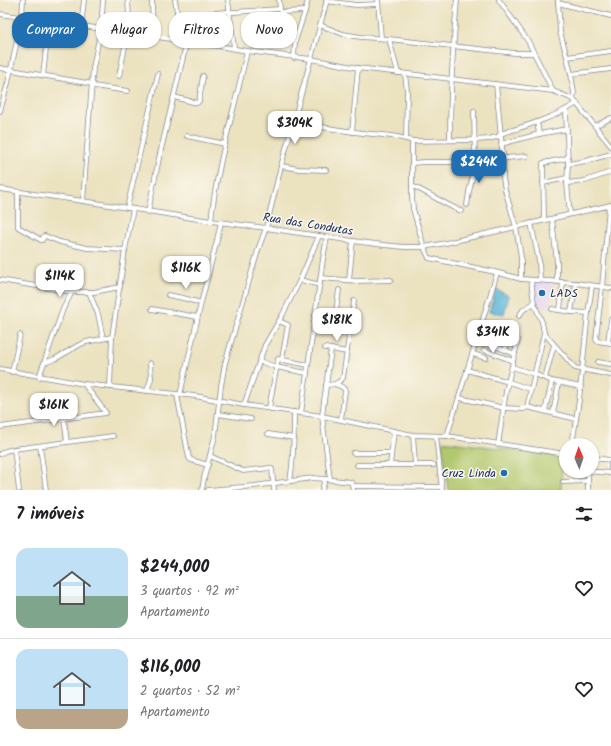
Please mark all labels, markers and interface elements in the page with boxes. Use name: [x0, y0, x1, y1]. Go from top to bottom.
chip: Comprar: [12, 12, 88, 48]
chip: Alugar: [96, 12, 161, 48]
chip: Filtros: [169, 12, 233, 48]
chip: Novo: [241, 12, 297, 48]
pin: $304K: [267, 111, 323, 145]
text: $304K: [277, 113, 313, 134]
pin: $244K: [451, 150, 507, 184]
text: $244K: [460, 152, 498, 173]
street label: Rua das Condutas: [262, 208, 354, 241]
pin: $116K: [158, 256, 214, 290]
text: $116K: [171, 258, 201, 279]
pin: $114K: [32, 264, 88, 298]
text: $114K: [45, 266, 75, 287]
place label: LADS: [550, 284, 579, 303]
marker: LADS: [537, 288, 547, 298]
pin: $181K: [309, 308, 365, 342]
text: $181K: [321, 310, 353, 331]
pin: $341K: [465, 320, 521, 354]
text: $341K: [476, 322, 510, 343]
pin: $161K: [26, 393, 82, 427]
text: $161K: [39, 395, 69, 416]
north arrow: [559, 438, 599, 478]
map controls: [559, 438, 599, 478]
place label: Cruz Linda: [442, 464, 496, 483]
marker: Cruz Linda: [499, 468, 509, 478]
text: 7 imóveis: [16, 501, 84, 528]
icon: filters: [573, 503, 595, 525]
text: $244,000: [140, 554, 209, 581]
icon: home: [48, 564, 96, 612]
icon: heart: [573, 577, 595, 599]
text: 3 quartos · 92 m²: [140, 581, 239, 602]
text: Apartamento: [140, 602, 210, 623]
text: $116,000: [140, 654, 200, 681]
icon: home: [48, 665, 96, 713]
icon: heart: [573, 678, 595, 700]
text: 2 quartos · 52 m²: [140, 681, 240, 702]
text: Apartamento: [140, 702, 210, 723]

